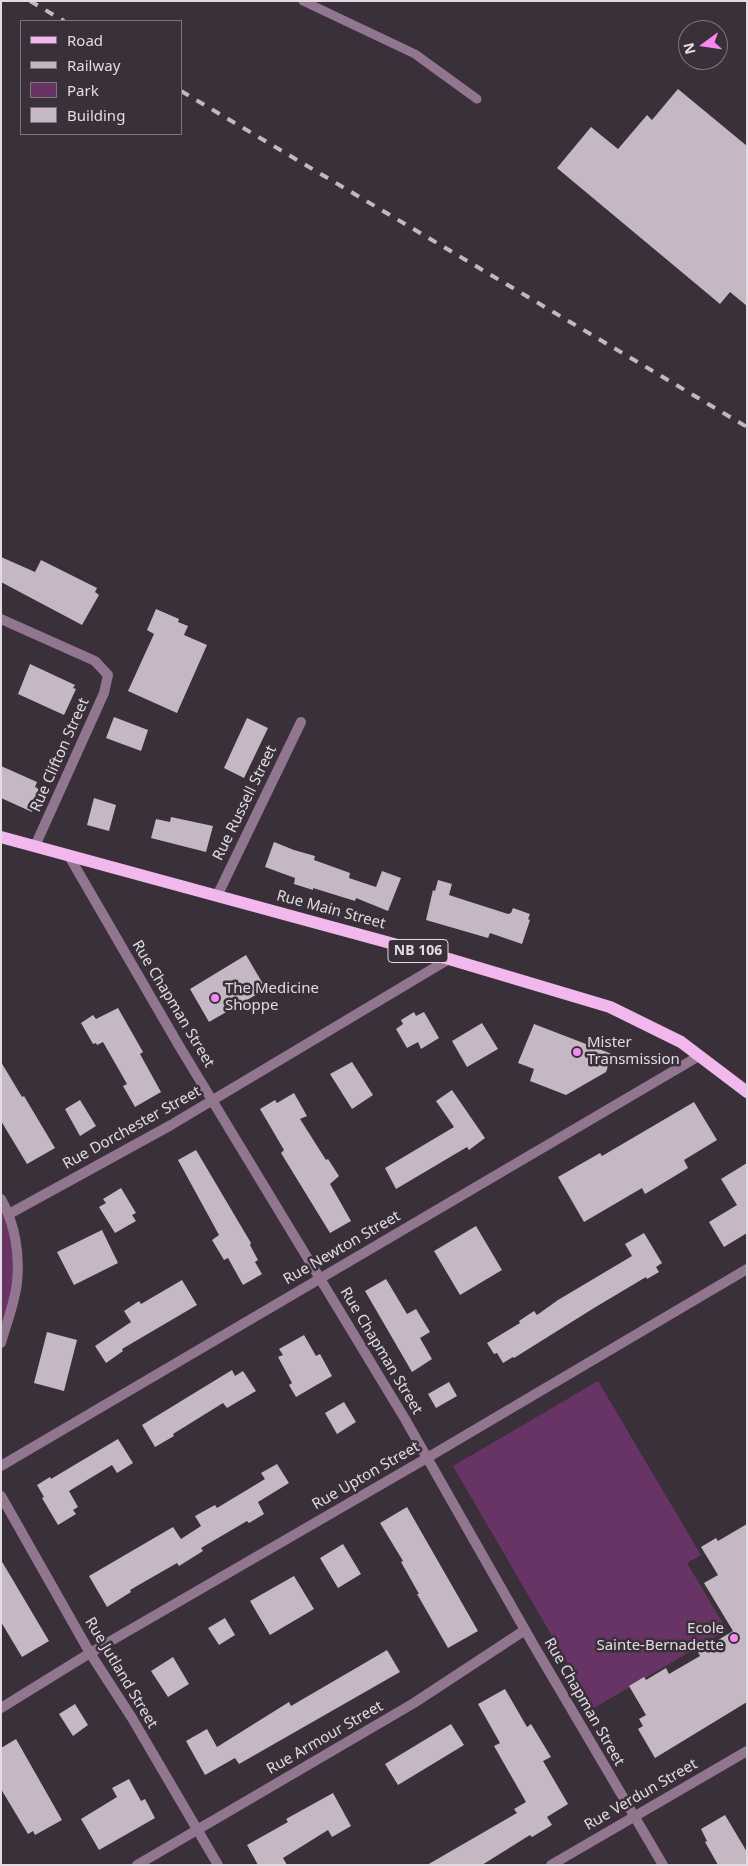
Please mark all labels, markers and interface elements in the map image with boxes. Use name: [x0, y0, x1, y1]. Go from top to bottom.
legend: [20, 20, 182, 135]
north arrow: [678, 20, 728, 70]
text: Road: [67, 30, 103, 50]
text: N: [678, 41, 700, 56]
text: Railway: [67, 55, 120, 75]
text: Park: [67, 80, 99, 100]
text: Building: [67, 105, 125, 125]
street label: Rue Clifton Street: [27, 695, 93, 815]
street label: Rue Russell Street: [209, 742, 281, 864]
street label: Rue Main Street: [275, 887, 387, 933]
street label: Rue Chapman Street: [128, 937, 218, 1071]
road number: NB 106: [388, 939, 448, 962]
place label: The Medicine Shoppe: [225, 980, 319, 1015]
marker: The Medicine Shoppe: [209, 992, 221, 1004]
place label: Mister Transmission: [587, 1034, 680, 1069]
marker: Mister Transmission: [571, 1046, 583, 1058]
street label: Rue Dorchester Street: [60, 1083, 204, 1173]
street label: Rue Newton Street: [280, 1207, 404, 1289]
street label: Rue Chapman Street: [336, 1284, 426, 1418]
street label: Rue Upton Street: [309, 1438, 423, 1514]
street label: Rue Jutland Street: [81, 1614, 161, 1732]
place label: Ecole Sainte-Bernadette: [596, 1620, 724, 1655]
marker: Ecole Sainte-Bernadette: [728, 1632, 740, 1644]
street label: Rue Chapman Street: [540, 1635, 628, 1769]
street label: Rue Armour Street: [264, 1697, 386, 1779]
street label: Rue Verdun Street: [581, 1755, 701, 1835]

